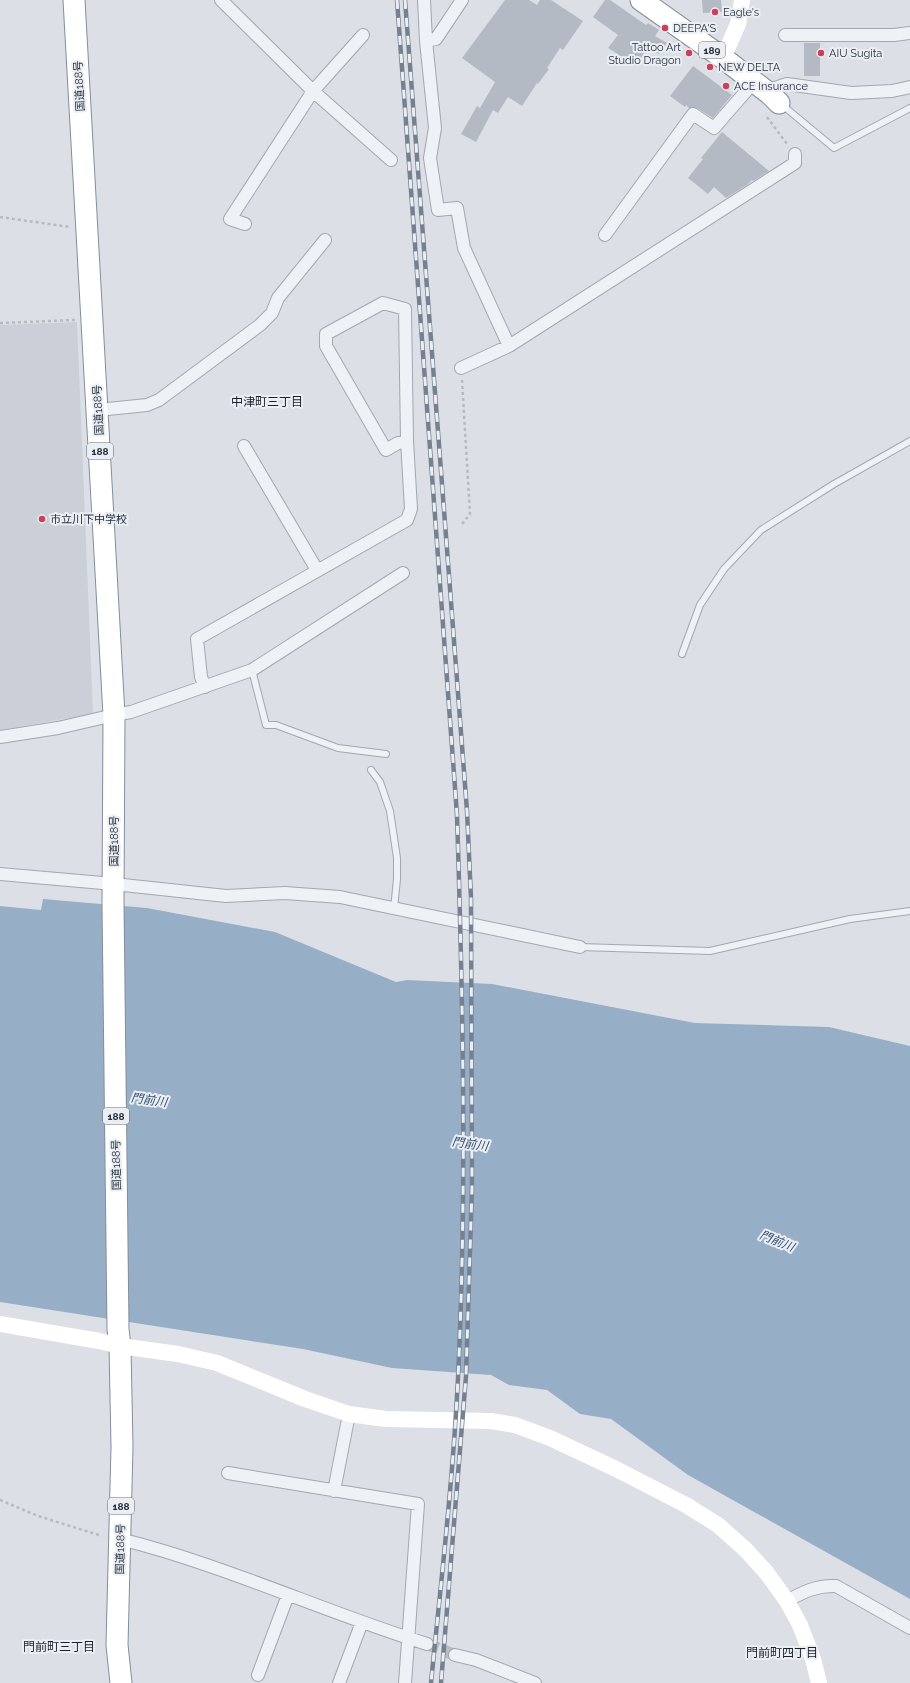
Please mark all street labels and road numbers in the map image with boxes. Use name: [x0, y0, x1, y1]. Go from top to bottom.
road number: 189: [699, 42, 725, 58]
street label: 国道188号: [72, 60, 87, 112]
street label: 国道188号: [91, 384, 106, 436]
road number: 188: [87, 443, 113, 459]
street label: 国道188号: [108, 816, 121, 866]
road number: 188: [103, 1108, 129, 1124]
street label: 国道188号: [110, 1139, 123, 1190]
road number: 188: [108, 1498, 134, 1514]
street label: 国道188号: [114, 1524, 127, 1575]

